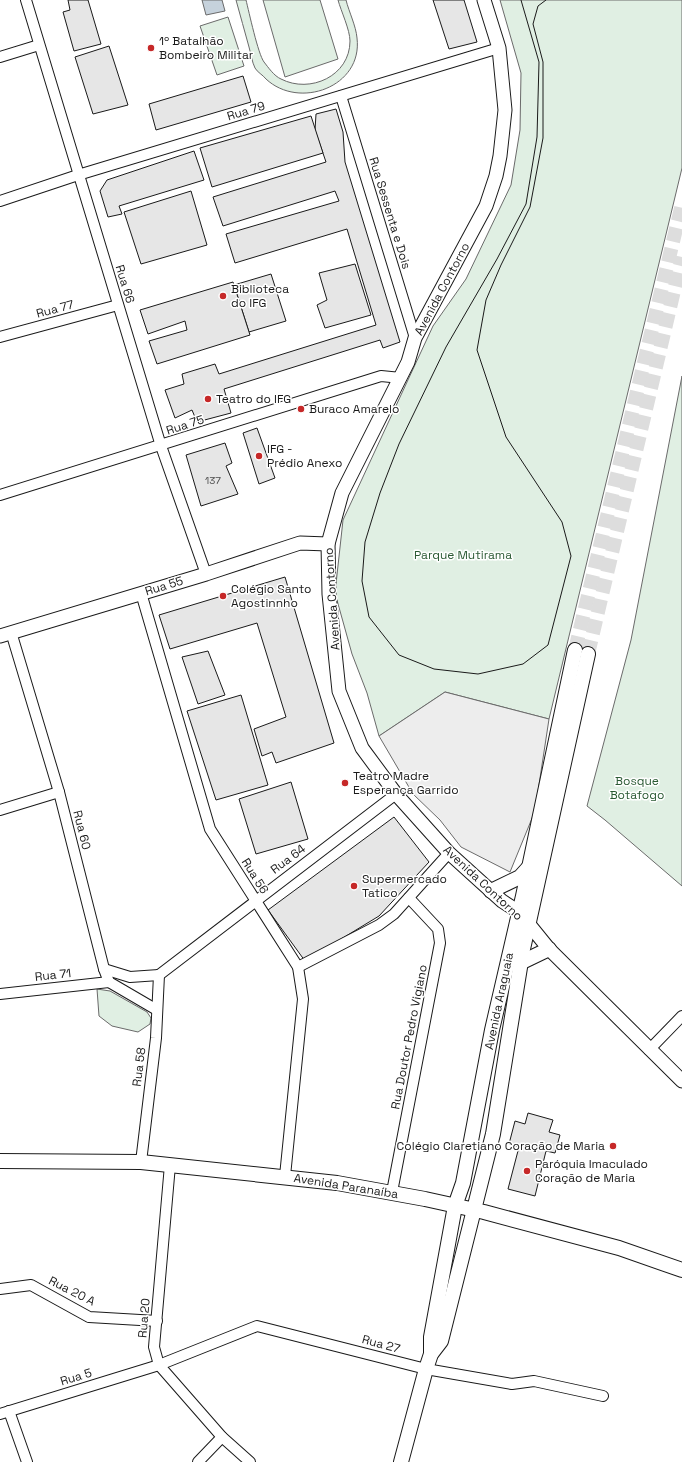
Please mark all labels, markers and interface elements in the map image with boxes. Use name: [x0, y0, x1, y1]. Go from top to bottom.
place label: 1º Batalhão Bombeiro Militar: [159, 33, 254, 63]
marker: 1º Batalhão Bombeiro Militar: [146, 43, 156, 53]
street label: Rua 79: [225, 98, 267, 124]
street label: Rua Sessenta e Dois: [365, 155, 415, 271]
street label: Avenida Contorno: [411, 240, 473, 338]
street label: Rua 66: [112, 263, 138, 305]
place label: Biblioteca do IFG: [231, 281, 289, 311]
marker: Biblioteca do IFG: [218, 291, 228, 301]
street label: Rua 77: [34, 296, 76, 322]
place label: Teatro do IFG: [216, 391, 291, 407]
marker: Teatro do IFG: [203, 394, 213, 404]
place label: Buraco Amarelo: [309, 401, 399, 417]
marker: Buraco Amarelo: [296, 404, 306, 414]
street label: Rua 75: [164, 411, 206, 439]
place label: IFG - Prédio Anexo: [267, 441, 342, 471]
marker: IFG - Prédio Anexo: [254, 451, 264, 461]
house number: 137: [205, 474, 221, 487]
street label: Avenida Contorno: [320, 547, 344, 651]
park label: Parque Mutirama: [414, 547, 512, 563]
street label: Rua 55: [143, 573, 185, 599]
place label: Colégio Santo Agostinnho: [231, 581, 311, 611]
marker: Colégio Santo Agostinnho: [218, 591, 228, 601]
place label: Teatro Madre Esperança Garrido: [353, 768, 459, 798]
park label: Bosque Botafogo: [610, 773, 664, 803]
marker: Teatro Madre Esperança Garrido: [340, 778, 350, 788]
street label: Rua 60: [69, 809, 95, 851]
street label: Rua 64: [267, 840, 309, 877]
street label: Avenida Contorno: [440, 842, 526, 924]
street label: Rua 56: [238, 855, 272, 897]
place label: Supermercado Tatico: [362, 871, 447, 901]
marker: Supermercado Tatico: [349, 881, 359, 891]
street label: Avenida Araguaia: [481, 951, 517, 1051]
street label: Rua Doutor Pedro Vigiano: [387, 963, 431, 1111]
street label: Rua 71: [34, 965, 72, 985]
street label: Rua 58: [129, 1046, 149, 1088]
place label: Colégio Claretiano Coração de Maria: [397, 1138, 605, 1154]
marker: Colégio Claretiano Coração de Maria: [608, 1141, 618, 1151]
place label: Paróquia Imaculado Coração de Maria: [535, 1156, 648, 1186]
marker: Paróquia Imaculado Coração de Maria: [522, 1166, 532, 1176]
street label: Avenida Paranaíba: [293, 1170, 400, 1202]
street label: Rua 20 A: [46, 1272, 98, 1310]
street label: Rua 20: [134, 1297, 154, 1339]
street label: Rua 27: [360, 1331, 402, 1357]
street label: Rua 5: [58, 1365, 94, 1389]

